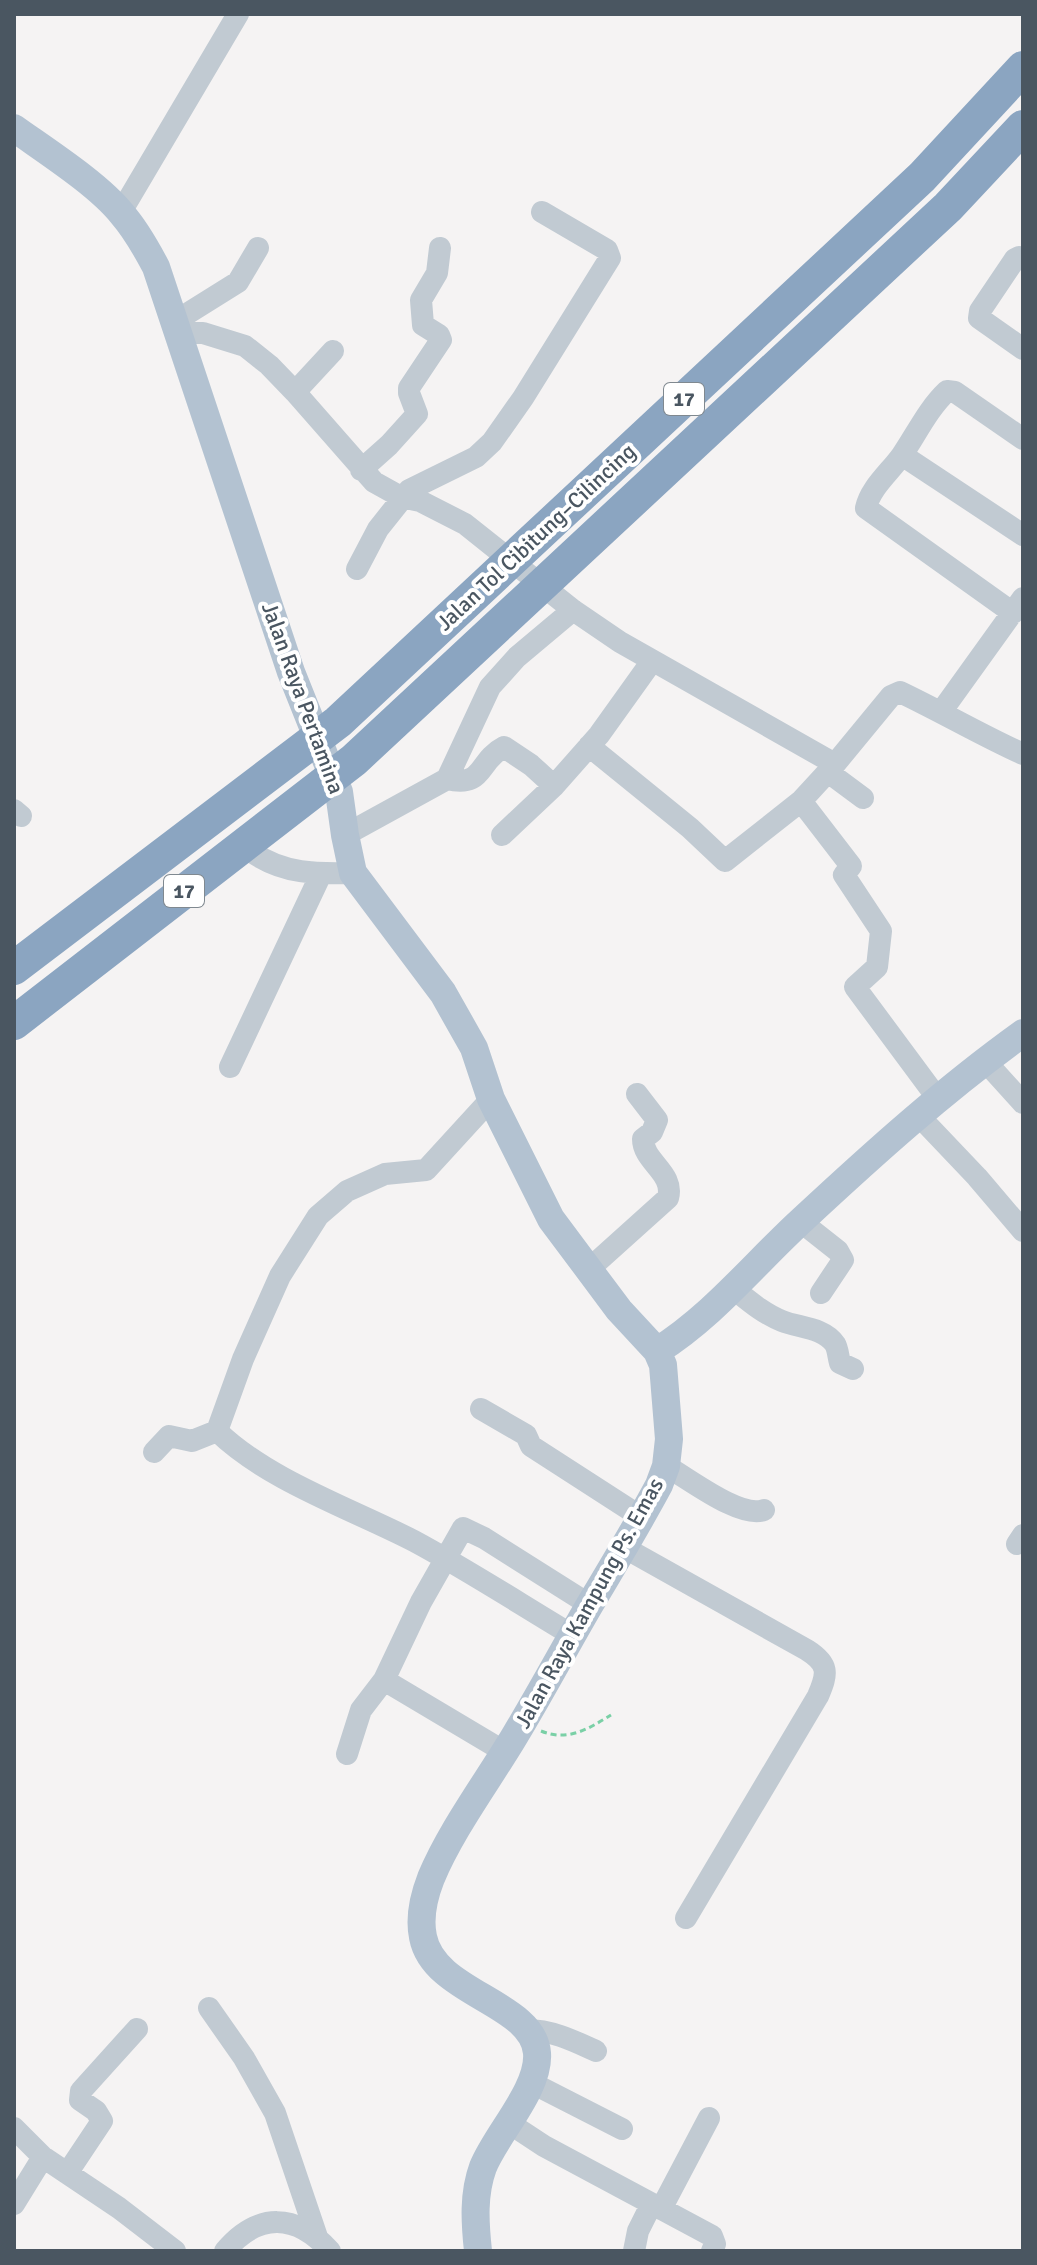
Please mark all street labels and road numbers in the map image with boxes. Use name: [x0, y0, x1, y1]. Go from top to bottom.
road number: 17: [664, 383, 704, 415]
street label: Jalan Tol Cibitung–Cilincing: [431, 438, 641, 636]
street label: Jalan Raya Pertamina: [256, 599, 350, 797]
road number: 17: [164, 875, 204, 907]
street label: Jalan Raya Kampung Ps. Emas: [509, 1473, 669, 1733]

